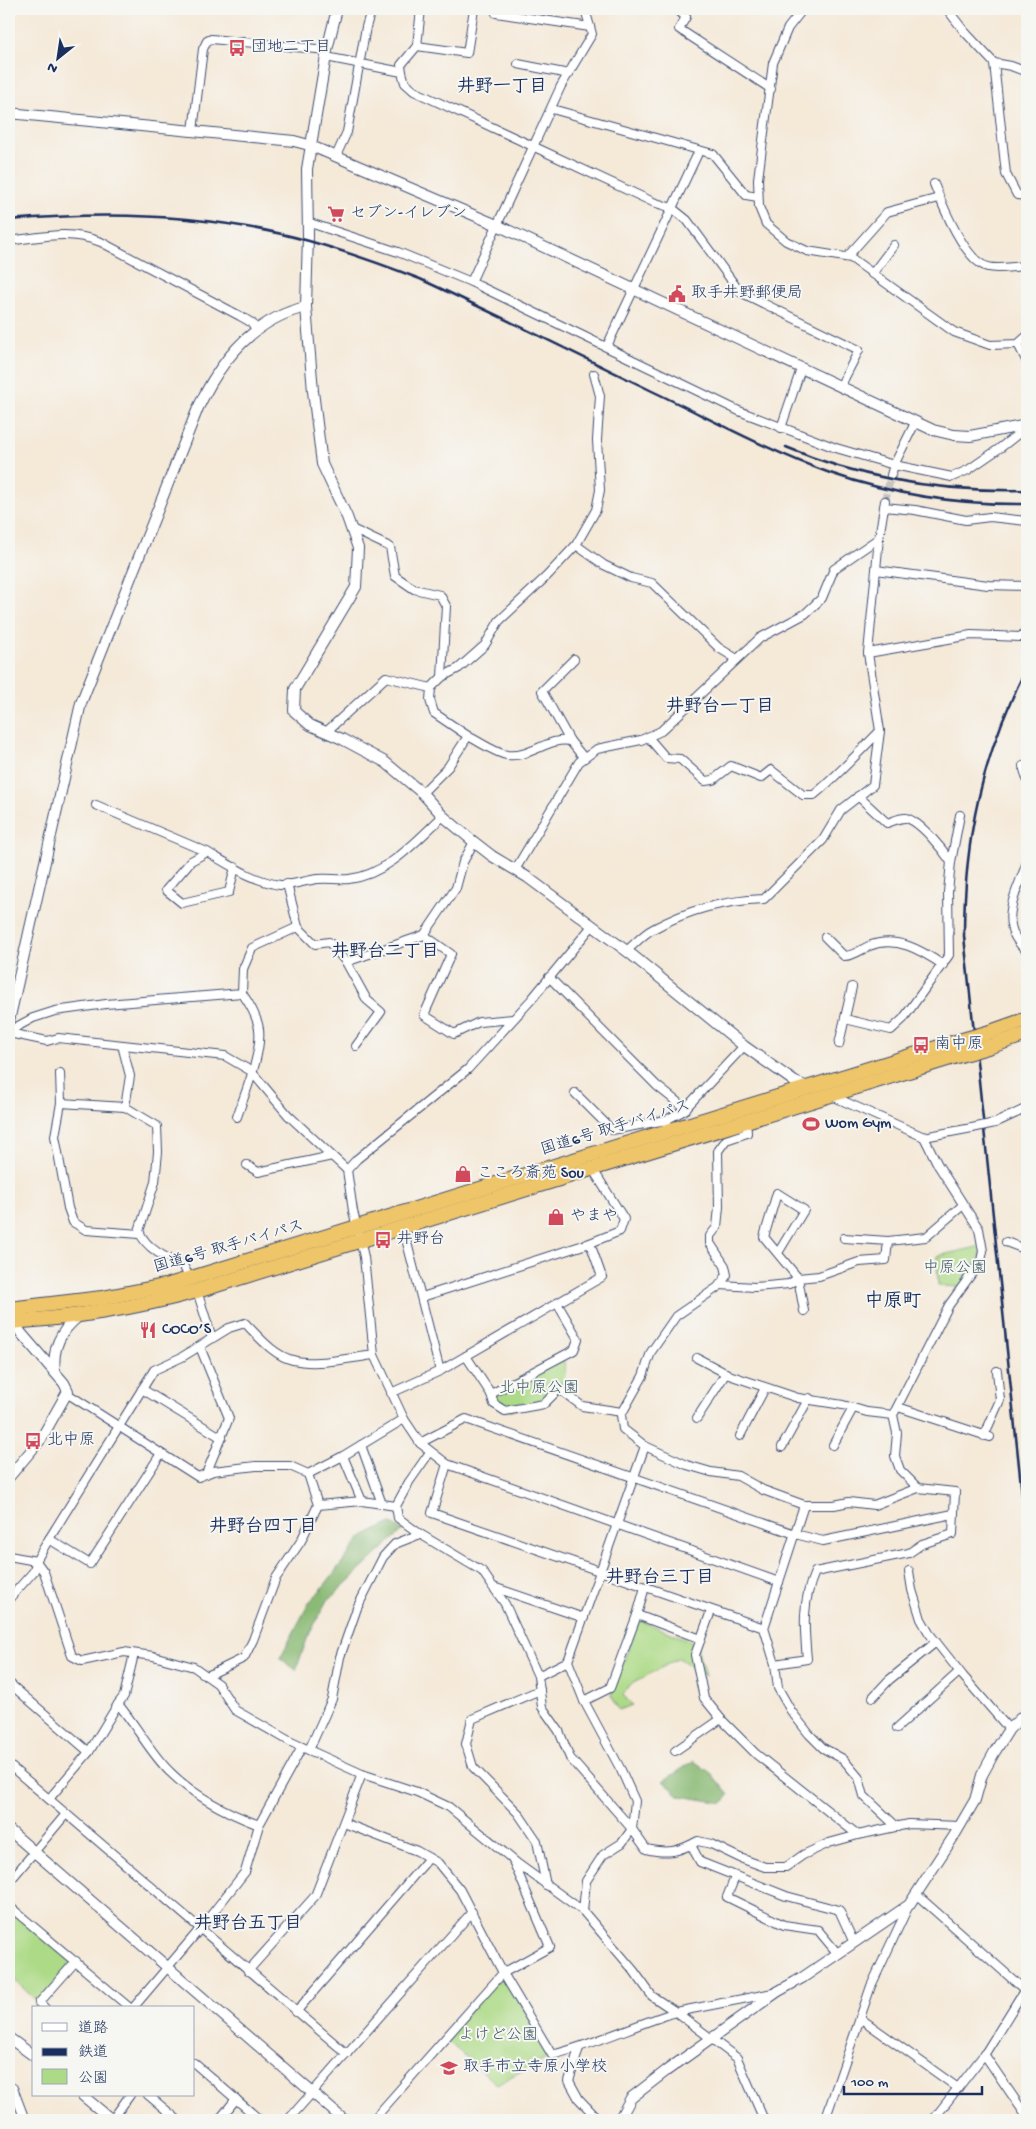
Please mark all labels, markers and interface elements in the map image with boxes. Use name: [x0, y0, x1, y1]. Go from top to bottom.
north arrow: [32, 32, 82, 82]
bus stop icon: 団地二丁目: [227, 38, 247, 58]
place label: 団地二丁目: [251, 38, 331, 58]
text: N: [45, 57, 61, 77]
district label: 井野一丁目: [457, 76, 547, 98]
supermarket icon: セブン-イレブン: [326, 204, 346, 224]
place label: セブン-イレブン: [350, 204, 467, 224]
public building icon: 取手井野郵便局: [667, 284, 687, 304]
place label: 取手井野郵便局: [691, 284, 803, 304]
district label: 井野台一丁目: [666, 696, 774, 718]
district label: 井野台二丁目: [331, 941, 439, 963]
place label: 南中原: [935, 1034, 983, 1055]
bus stop icon: 南中原: [911, 1035, 931, 1055]
street label: 国道6号 取手バイパス: [539, 1096, 693, 1161]
sports icon: Wom Gym: [801, 1114, 821, 1134]
place label: Wom Gym: [825, 1115, 892, 1134]
place label: こころ斎苑 Sou: [477, 1163, 585, 1184]
shop icon: こころ斎苑 Sou: [453, 1164, 473, 1184]
shop icon: やまや: [546, 1207, 566, 1227]
place label: やまや: [570, 1207, 618, 1227]
street label: 国道6号 取手バイパス: [151, 1216, 306, 1279]
place label: 井野台: [397, 1229, 445, 1250]
bus stop icon: 井野台: [373, 1230, 393, 1250]
park label: 中原公園: [923, 1259, 987, 1279]
district label: 中原町: [864, 1290, 922, 1314]
restaurant icon: COCO’S: [138, 1320, 158, 1340]
place label: COCO’S: [162, 1321, 212, 1340]
park label: 北中原公園: [499, 1379, 579, 1399]
bus stop icon: 北中原: [23, 1431, 43, 1451]
place label: 北中原: [47, 1431, 95, 1451]
district label: 井野台四丁目: [209, 1516, 317, 1538]
district label: 井野台三丁目: [606, 1567, 714, 1589]
district label: 井野台五丁目: [194, 1913, 302, 1935]
legend: [32, 2006, 195, 2096]
text: 道路: [78, 2020, 108, 2038]
park label: よけど公園: [458, 2027, 538, 2046]
text: 鉄道: [78, 2044, 108, 2062]
school or university icon: 取手市立寺原小学校: [439, 2058, 459, 2078]
place label: 取手市立寺原小学校: [463, 2058, 607, 2078]
scale bar: [844, 2064, 981, 2096]
text: 公園: [78, 2070, 108, 2088]
text: 100 m: [850, 2074, 889, 2092]

